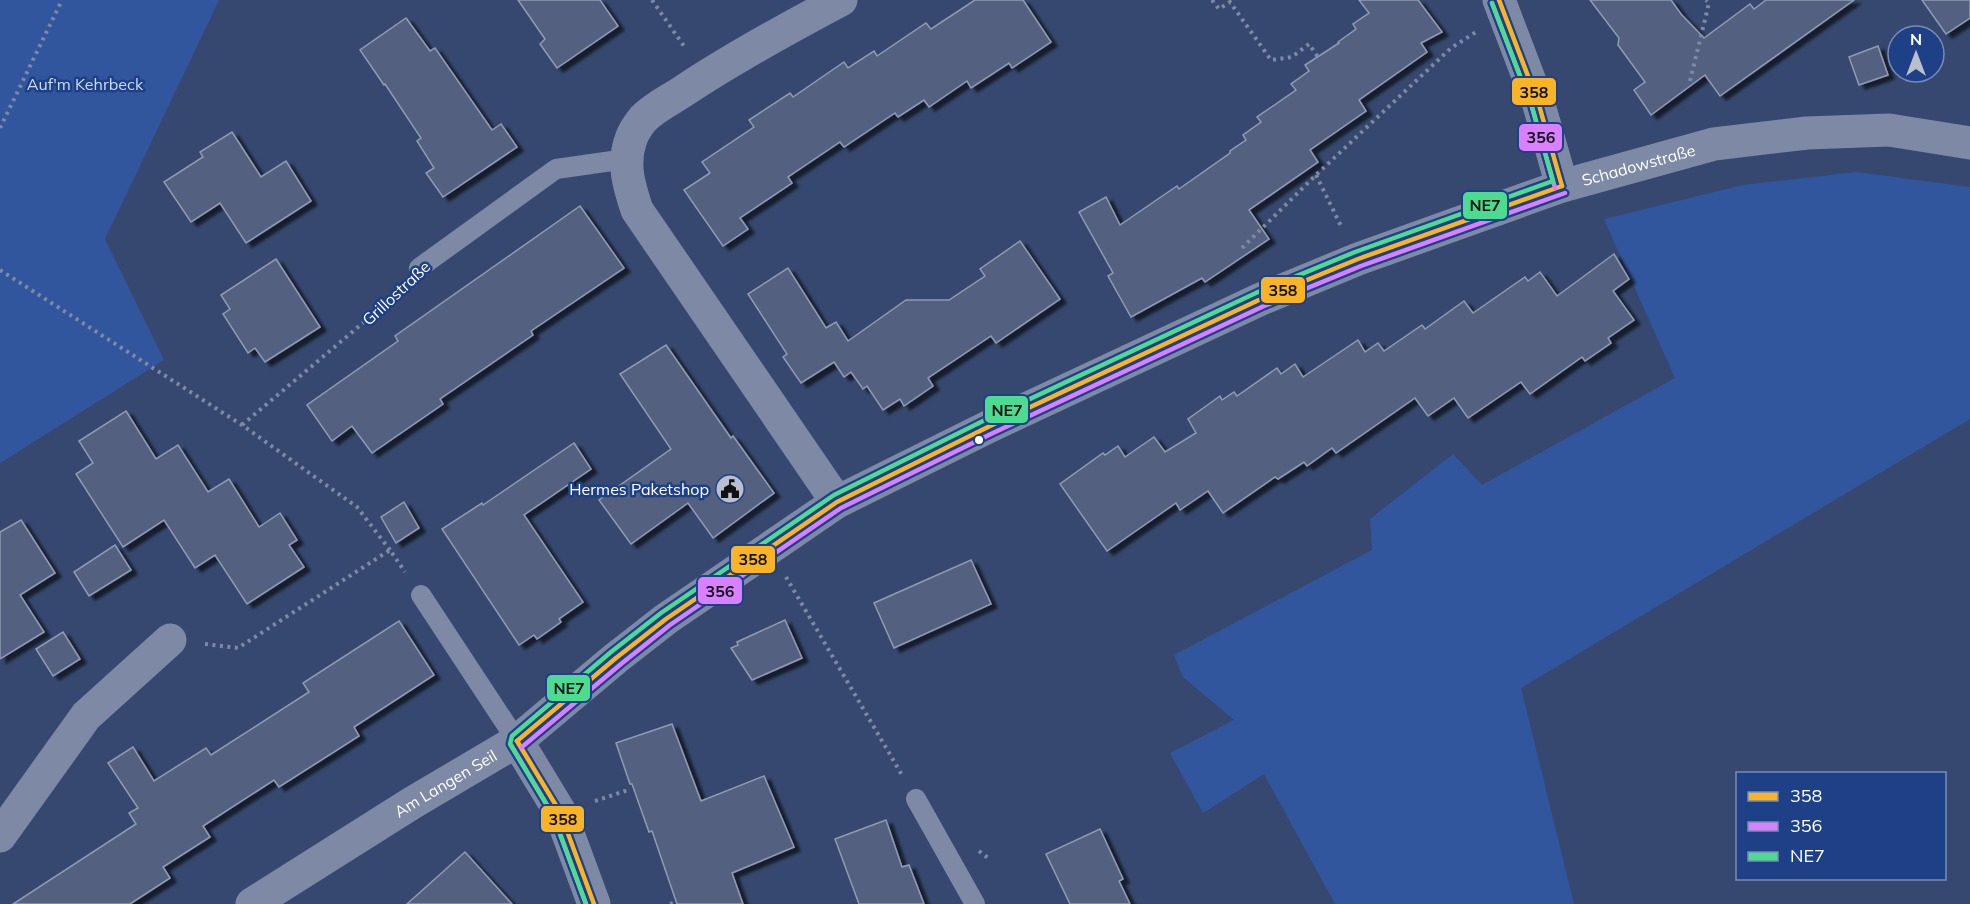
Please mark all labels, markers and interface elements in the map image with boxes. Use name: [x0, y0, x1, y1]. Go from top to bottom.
north arrow: [1886, 24, 1946, 84]
text: N: [1910, 29, 1922, 49]
park label: Auf'm Kehrbeck: [27, 74, 144, 94]
line badge: 358: [1511, 77, 1557, 106]
text: 358: [1520, 82, 1549, 102]
line badge: 356: [1518, 123, 1563, 152]
text: 356: [1527, 127, 1556, 147]
street label: Schadowstraße: [1579, 140, 1698, 190]
line badge: NE7: [1462, 191, 1508, 220]
text: NE7: [1469, 195, 1501, 215]
street label: Grillostraße: [358, 256, 434, 330]
line badge: 358: [1260, 276, 1306, 304]
text: 358: [1269, 280, 1298, 300]
line badge: NE7: [984, 395, 1029, 424]
text: NE7: [991, 400, 1023, 420]
unlabelled marker: [973, 434, 985, 446]
public building icon: Hermes Paketshop: [714, 473, 746, 505]
place label: Hermes Paketshop: [569, 479, 709, 499]
line badge: 358: [730, 545, 776, 574]
text: 358: [739, 549, 768, 569]
line badge: 356: [697, 576, 743, 605]
text: 356: [706, 581, 735, 601]
line badge: NE7: [546, 674, 591, 702]
text: NE7: [553, 678, 585, 698]
street label: Am Langen Seil: [390, 745, 500, 822]
legend: [1736, 772, 1946, 880]
text: 358: [1790, 784, 1822, 807]
line badge: 358: [540, 805, 585, 833]
text: 358: [549, 809, 578, 829]
text: 356: [1790, 814, 1822, 837]
text: NE7: [1790, 844, 1825, 867]

